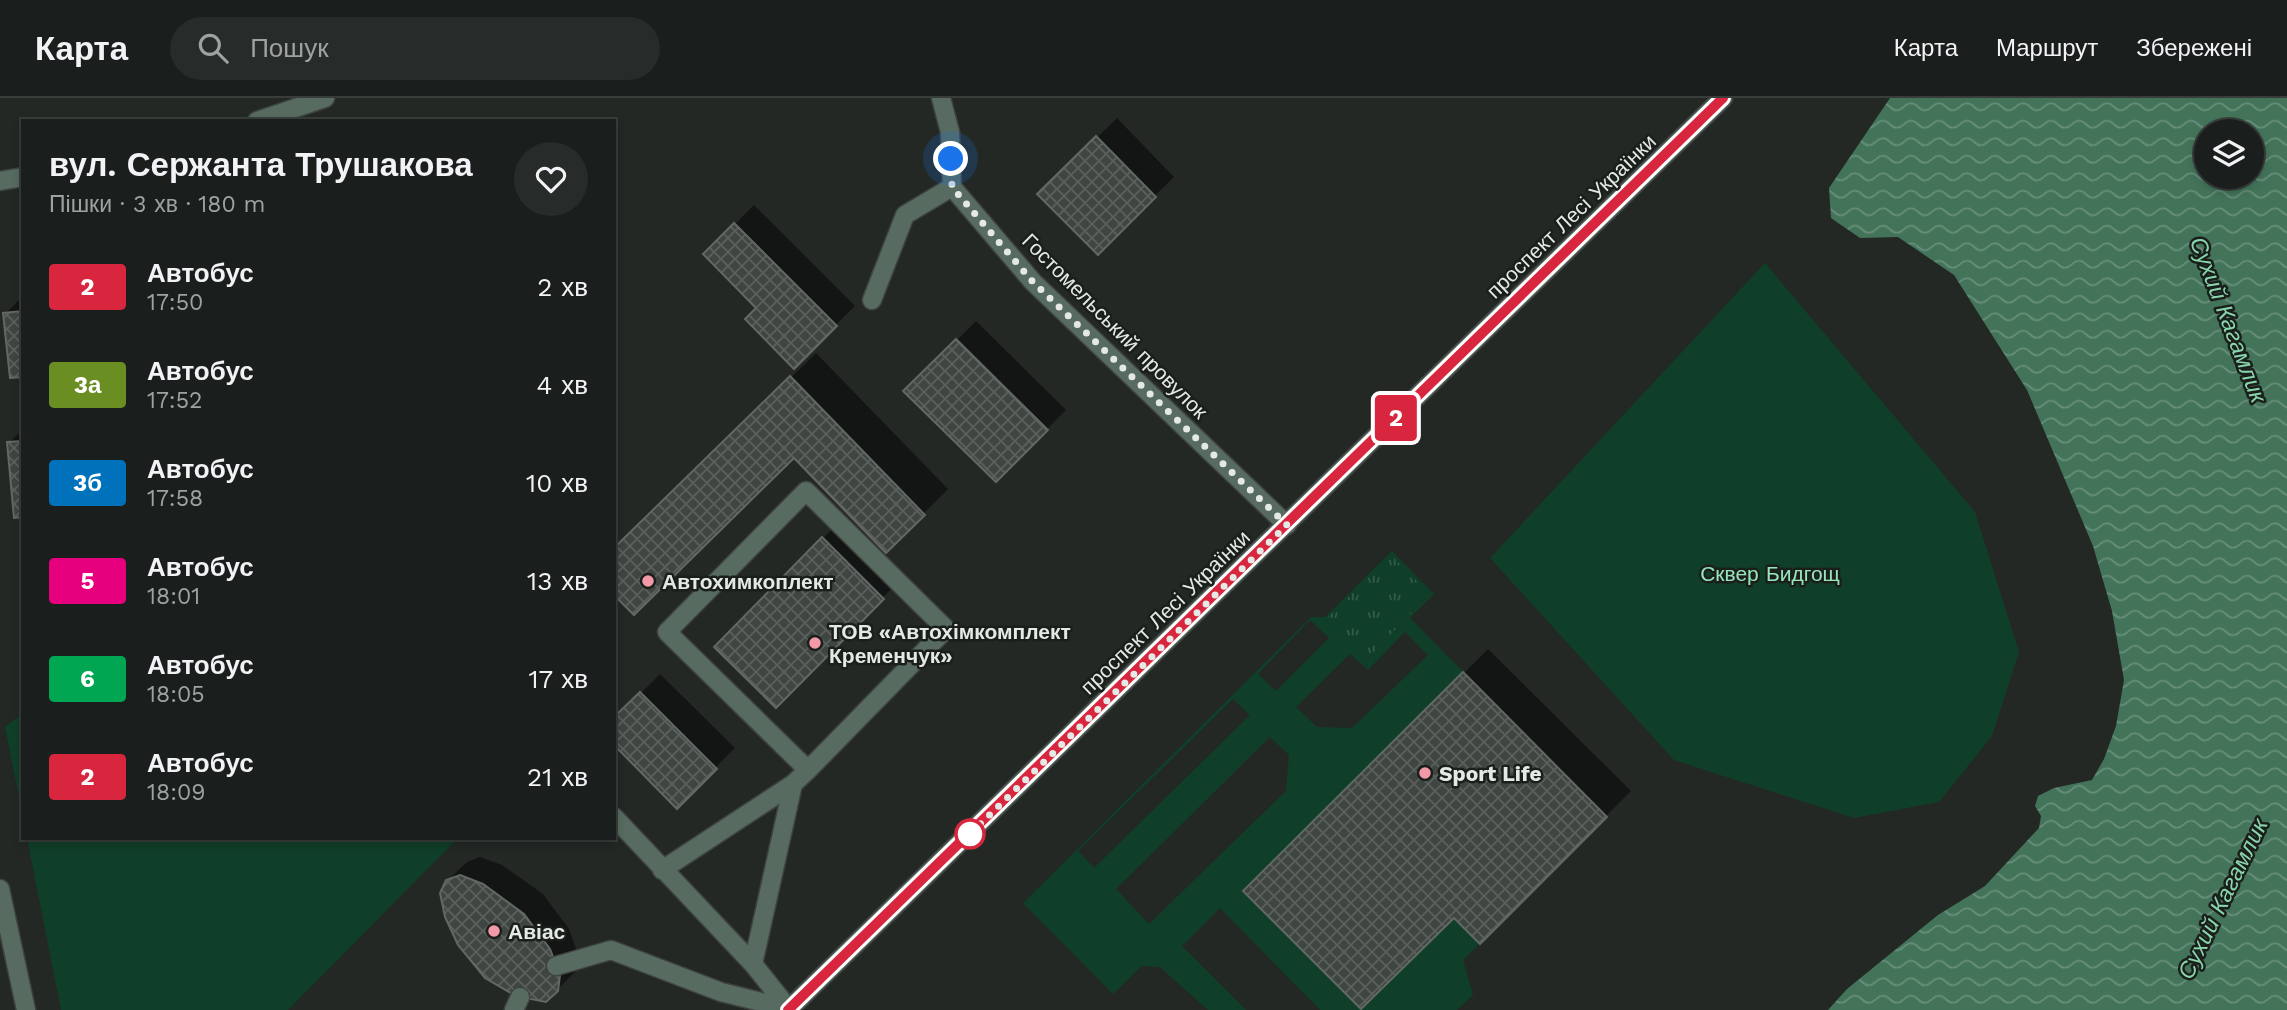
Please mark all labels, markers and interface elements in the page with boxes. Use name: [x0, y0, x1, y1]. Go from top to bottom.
search box: [170, 17, 660, 80]
text: Карта: [35, 29, 128, 68]
icon: search: [194, 29, 232, 67]
text: Пошук: [250, 33, 329, 63]
text: Карта: [1894, 34, 1958, 62]
text: Маршрут: [1996, 34, 2098, 62]
text: Збережені: [2136, 34, 2252, 62]
map controls: [2194, 119, 2264, 189]
button: layers: [2194, 119, 2264, 189]
street label: проспект Лесі Українки: [1481, 129, 1661, 303]
your location: [933, 141, 968, 176]
button: heart: [514, 142, 588, 216]
text: вул. Сержанта Трушакова: [49, 145, 473, 184]
text: Пішки · 3 хв · 180 m: [49, 191, 266, 218]
street label: Гостомельський провулок: [1017, 228, 1213, 424]
water label: Сухий Кагамлик: [2184, 233, 2272, 408]
text: Автобус: [147, 258, 254, 288]
text: 2 хв: [537, 272, 588, 302]
text: 2: [80, 273, 95, 301]
text: 17:50: [147, 289, 203, 316]
text: Автобус: [147, 356, 254, 386]
text: 4 хв: [536, 370, 588, 400]
text: 3а: [74, 371, 101, 399]
text: 17:52: [147, 387, 202, 414]
line badge: 2: [1373, 395, 1419, 441]
text: 2: [1389, 404, 1403, 432]
text: Автобус: [147, 454, 254, 484]
text: 10 хв: [526, 468, 588, 498]
text: 3б: [73, 469, 102, 497]
text: 17:58: [147, 485, 203, 512]
street label: проспект Лесі Українки: [1075, 525, 1255, 699]
text: Автобус: [147, 552, 254, 582]
park label: Сквер Бидгощ: [1700, 561, 1840, 586]
text: 13 хв: [527, 566, 588, 596]
text: 5: [81, 567, 95, 595]
place label: Автохимкоплект: [662, 569, 834, 594]
marker: Автохимкоплект: [640, 573, 656, 589]
text: 18:01: [147, 583, 200, 610]
place label: ТОВ «Автохімкомплект Кременчук»: [829, 619, 1071, 668]
marker: ТОВ «Автохімкомплект Кременчук»: [807, 635, 823, 651]
text: Автобус: [147, 650, 254, 680]
text: 17 хв: [528, 664, 588, 694]
text: 6: [80, 665, 95, 693]
text: 18:05: [147, 681, 205, 708]
text: Автобус: [147, 748, 254, 778]
place label: Sport Life: [1439, 761, 1542, 786]
text: 21 хв: [527, 762, 588, 792]
text: 2: [80, 763, 95, 791]
marker: Sport Life: [1417, 765, 1433, 781]
text: 18:09: [147, 779, 205, 806]
water label: Сухий Кагамлик: [2172, 813, 2274, 984]
unlabelled marker: [955, 819, 985, 849]
place label: Авіас: [508, 919, 566, 944]
marker: Авіас: [486, 923, 502, 939]

